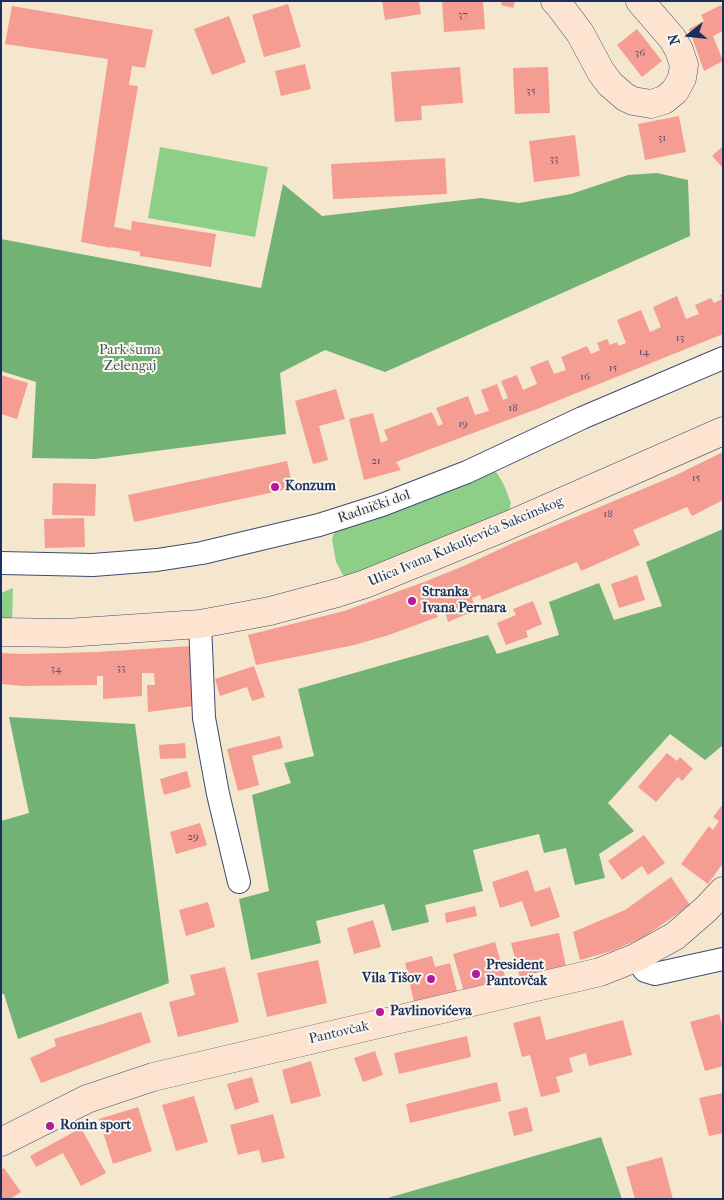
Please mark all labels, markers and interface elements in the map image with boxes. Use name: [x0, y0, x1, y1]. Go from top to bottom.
house number: 37: [458, 8, 468, 22]
north arrow: [664, 10, 714, 60]
text: N: [664, 32, 684, 47]
house number: 36: [635, 46, 645, 60]
house number: 35: [526, 84, 536, 98]
house number: 31: [658, 131, 666, 145]
house number: 33: [549, 152, 559, 166]
house number: 13: [676, 331, 684, 345]
park label: Park šuma Zelengaj: [99, 343, 161, 376]
house number: 14: [639, 345, 649, 359]
house number: 15: [609, 361, 617, 375]
house number: 16: [580, 370, 590, 384]
house number: 18: [508, 401, 518, 415]
house number: 19: [458, 417, 468, 431]
house number: 21: [371, 454, 381, 468]
house number: 15: [692, 471, 700, 485]
place label: Konzum: [285, 479, 336, 495]
marker: Konzum: [269, 481, 281, 493]
street label: Radnički dol: [336, 487, 412, 527]
street label: Ulica Ivana Kukuljevića Sakcinskog: [366, 493, 566, 591]
house number: 18: [603, 507, 613, 521]
place label: Stranka Ivana Pernara: [422, 585, 506, 618]
marker: Stranka Ivana Pernara: [406, 595, 418, 607]
house number: 33: [116, 661, 126, 675]
house number: 34: [50, 662, 62, 676]
house number: 29: [187, 830, 199, 844]
place label: President Pantovčak: [486, 958, 547, 990]
marker: President Pantovčak: [470, 968, 482, 980]
place label: Vila Tišov: [362, 971, 421, 987]
marker: Vila Tišov: [425, 973, 437, 985]
place label: Pavlinovićeva: [390, 1004, 472, 1020]
marker: Pavlinovićeva: [374, 1006, 386, 1018]
street label: Pantovčak: [307, 1018, 371, 1048]
place label: Ronin sport: [60, 1118, 131, 1134]
marker: Ronin sport: [44, 1120, 56, 1132]

